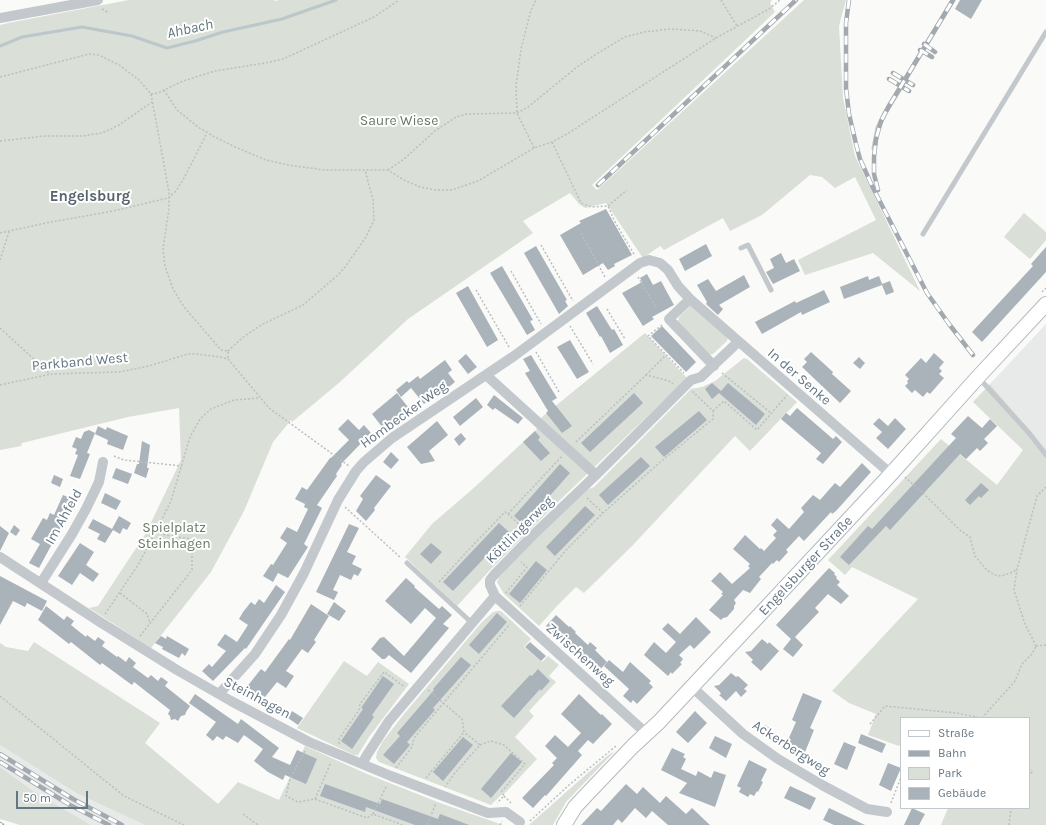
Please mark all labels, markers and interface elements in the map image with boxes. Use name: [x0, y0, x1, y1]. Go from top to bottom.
water label: Ahbach: [165, 15, 215, 43]
park label: Saure Wiese: [360, 113, 438, 129]
district label: Engelsburg: [50, 188, 130, 206]
street label: In der Senke: [764, 345, 834, 409]
street label: Parkband West: [31, 349, 129, 375]
street label: Hombecker Weg: [357, 378, 451, 452]
street label: Im Ahfeld: [42, 486, 86, 548]
street label: Köttlingerweg: [483, 493, 557, 567]
street label: Engelsburger Straße: [756, 513, 856, 619]
park label: Spielplatz Steinhagen: [137, 520, 211, 552]
street label: Zwischenweg: [542, 620, 618, 690]
street label: Steinhagen: [221, 673, 293, 723]
street label: Ackerbergweg: [749, 717, 833, 779]
legend: [900, 717, 1030, 809]
text: Straße: [938, 726, 974, 740]
text: Bahn: [938, 746, 967, 760]
text: Park: [938, 766, 962, 780]
scale bar: [18, 783, 90, 809]
text: Gebäude: [938, 786, 986, 800]
text: 50 m: [23, 791, 51, 805]

